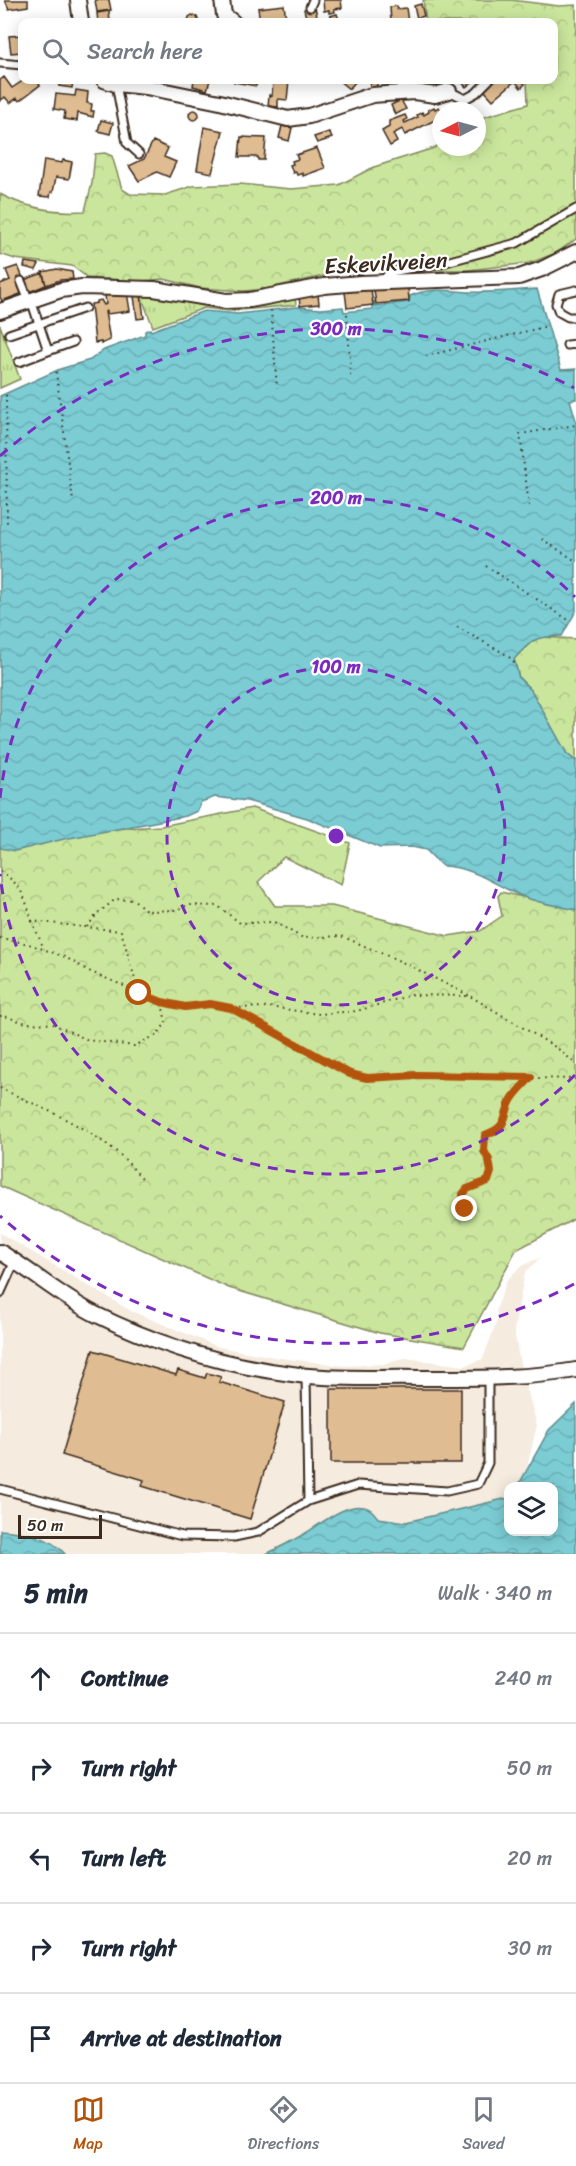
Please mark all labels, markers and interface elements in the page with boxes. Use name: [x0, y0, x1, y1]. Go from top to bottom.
search box: [18, 18, 558, 84]
text: Search here: [87, 32, 203, 71]
icon: search: [39, 35, 72, 68]
north arrow: [432, 102, 486, 156]
street label: Eskevikveien: [323, 240, 449, 286]
text: 300 m: [309, 313, 362, 345]
text: 200 m: [309, 482, 362, 514]
text: 100 m: [312, 651, 361, 683]
centre of rings: [326, 826, 346, 846]
route start: [125, 979, 151, 1005]
route end: [451, 1195, 477, 1221]
map controls: [504, 1482, 558, 1536]
button: layers: [504, 1482, 558, 1536]
text: 50 m: [27, 1511, 63, 1540]
scale bar: [18, 1512, 102, 1540]
text: 5 min: [24, 1570, 88, 1616]
text: Walk · 340 m: [438, 1576, 552, 1611]
text: Continue: [81, 1659, 169, 1698]
text: 240 m: [495, 1661, 552, 1696]
icon: ahead: [24, 1662, 57, 1695]
text: Turn right: [81, 1749, 176, 1788]
text: 50 m: [507, 1751, 552, 1786]
icon: right: [24, 1752, 57, 1785]
text: Turn left: [81, 1839, 166, 1878]
text: 20 m: [507, 1841, 552, 1876]
icon: left: [24, 1842, 57, 1875]
text: Turn right: [81, 1929, 176, 1968]
text: 30 m: [508, 1931, 552, 1966]
icon: right: [24, 1932, 57, 1965]
text: Arrive at destination: [81, 2019, 282, 2058]
icon: arrive: [24, 2022, 57, 2055]
tab: Map: [72, 2093, 105, 2158]
tab: Directions: [248, 2093, 319, 2158]
tab: Saved: [462, 2093, 504, 2158]

